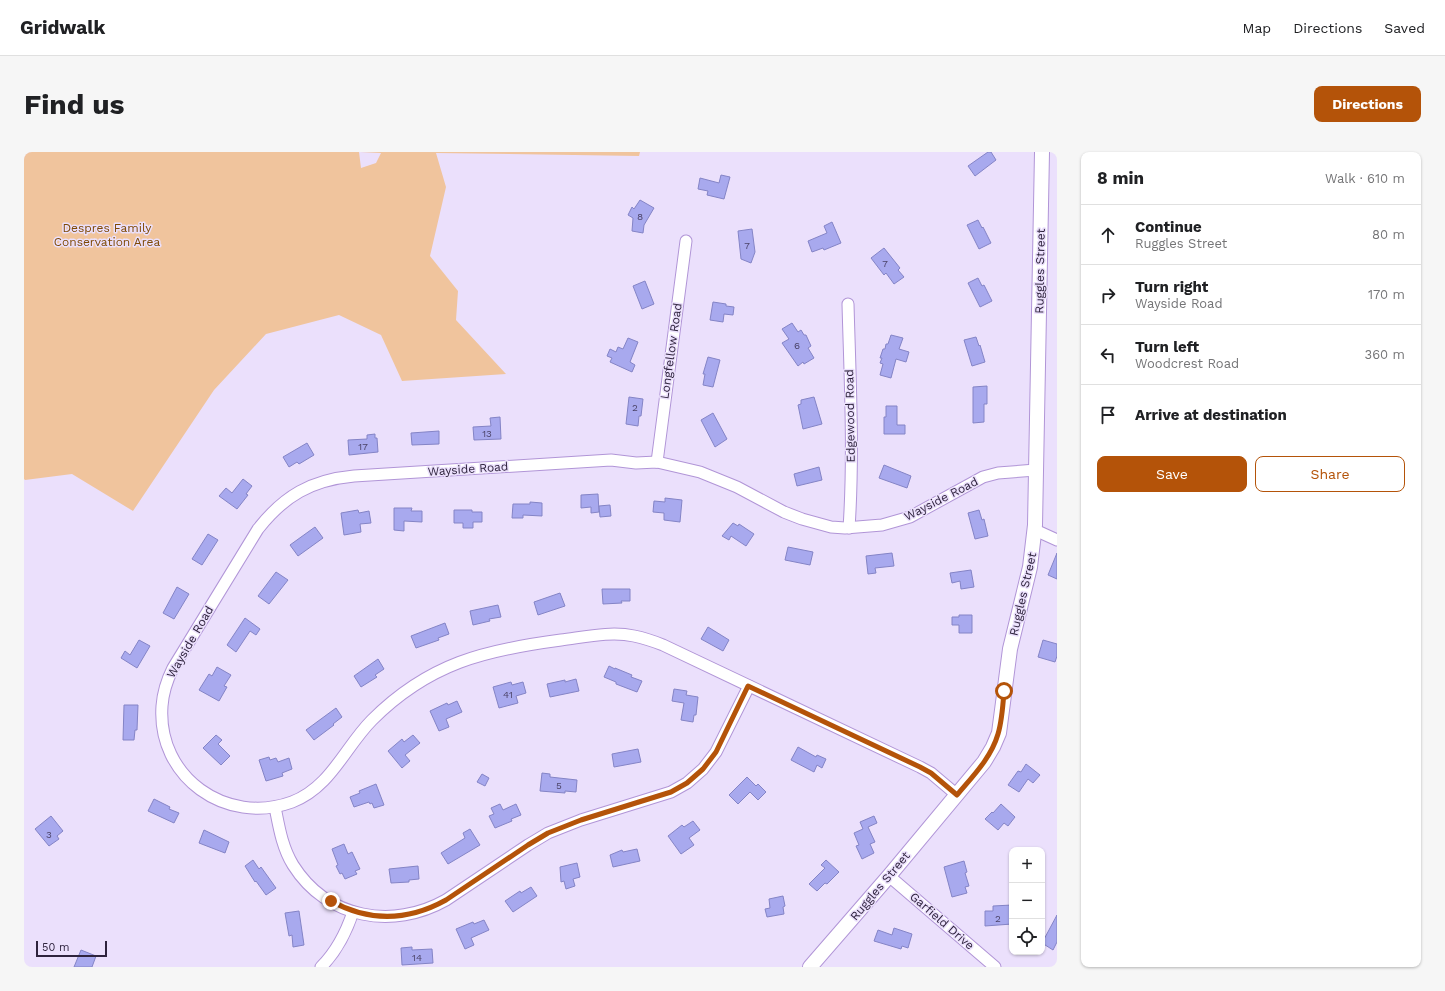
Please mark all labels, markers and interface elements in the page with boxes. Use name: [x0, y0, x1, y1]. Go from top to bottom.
text: Gridwalk: [20, 16, 105, 39]
text: Map: [1243, 20, 1271, 36]
text: Directions: [1293, 20, 1362, 36]
text: Saved: [1384, 20, 1425, 36]
button: Directions: [1314, 86, 1421, 122]
text: Find us: [24, 88, 124, 121]
text: 8 min: [1097, 168, 1144, 188]
text: Walk · 610 m: [1325, 171, 1405, 186]
house number: 8: [637, 211, 643, 222]
text: Continue: [1135, 218, 1202, 236]
park label: Despres Family Conservation Area: [54, 221, 160, 249]
icon: ahead: [1097, 224, 1119, 246]
text: 80 m: [1372, 227, 1405, 242]
street label: Ruggles Street: [1032, 228, 1048, 314]
text: Ruggles Street: [1135, 236, 1227, 251]
house number: 7: [744, 240, 750, 251]
house number: 7: [882, 258, 888, 269]
text: Turn right: [1135, 278, 1208, 296]
icon: right: [1097, 284, 1119, 306]
text: 170 m: [1368, 287, 1405, 302]
text: Wayside Road: [1135, 296, 1223, 311]
street label: Longfellow Road: [657, 302, 685, 400]
text: Turn left: [1135, 338, 1199, 356]
house number: 6: [794, 340, 800, 351]
icon: left: [1097, 344, 1119, 366]
text: 360 m: [1365, 347, 1405, 362]
text: Woodcrest Road: [1135, 356, 1239, 371]
street label: Edgewood Road: [842, 369, 858, 463]
house number: 2: [632, 402, 638, 413]
icon: arrive: [1097, 404, 1119, 426]
text: Arrive at destination: [1135, 406, 1287, 424]
house number: 13: [482, 428, 492, 439]
house number: 17: [358, 441, 368, 452]
button: Save: [1097, 456, 1247, 492]
button: Share: [1255, 456, 1405, 492]
street label: Wayside Road: [427, 459, 509, 479]
street label: Wayside Road: [902, 474, 980, 524]
street label: Ruggles Street: [1007, 551, 1039, 637]
street label: Wayside Road: [164, 603, 216, 681]
route start: [995, 682, 1013, 700]
house number: 41: [503, 689, 513, 700]
house number: 5: [556, 780, 562, 791]
house number: 3: [46, 829, 52, 840]
map controls: [1009, 847, 1045, 955]
button: +: [1009, 847, 1045, 883]
street label: Ruggles Street: [847, 849, 913, 923]
button: −: [1009, 883, 1045, 919]
street label: Garfield Drive: [907, 889, 977, 953]
route end: [322, 892, 340, 910]
house number: 2: [995, 913, 1001, 924]
button: locate: [1009, 919, 1045, 955]
scale bar: [36, 939, 107, 958]
text: 50 m: [42, 941, 69, 954]
house number: 14: [412, 952, 422, 963]

